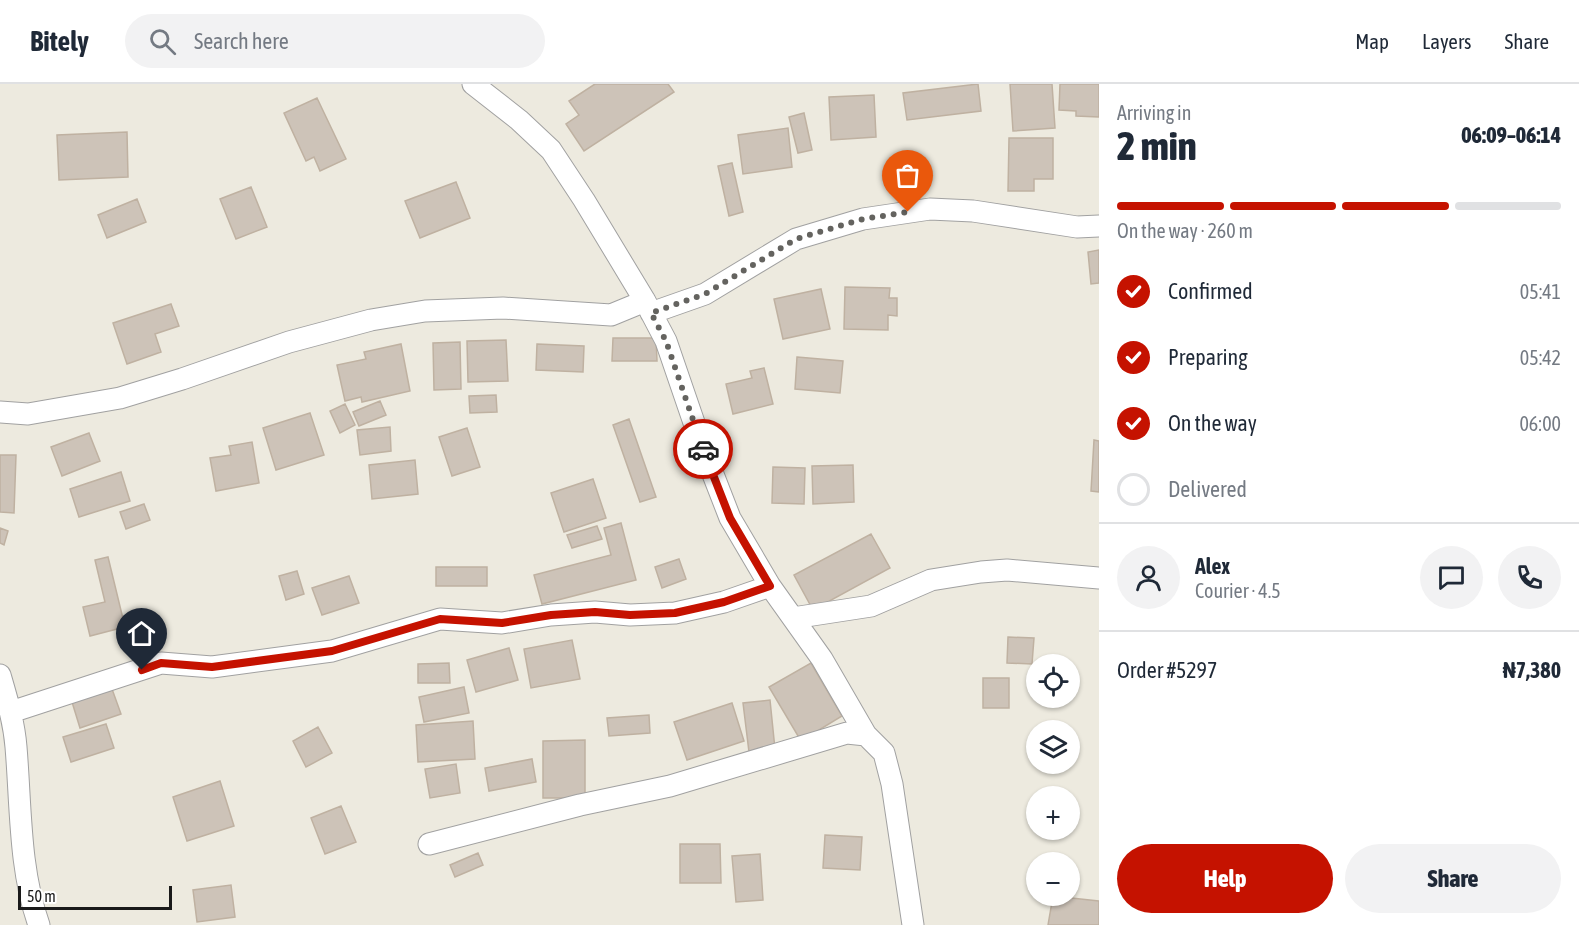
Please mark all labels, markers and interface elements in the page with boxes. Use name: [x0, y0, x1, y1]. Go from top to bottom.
search box: [125, 14, 545, 68]
text: Bitely: [30, 25, 89, 57]
icon: search: [146, 25, 179, 58]
text: Search here: [194, 28, 289, 54]
text: Map: [1355, 29, 1389, 53]
text: Layers: [1422, 29, 1472, 53]
text: Share: [1505, 29, 1549, 53]
text: Arriving in: [1117, 101, 1191, 124]
text: 06:09–06:14: [1461, 122, 1561, 148]
text: 2 min: [1117, 124, 1197, 168]
pin: [882, 150, 933, 212]
icon: bag: [891, 159, 924, 192]
text: On the way · 260 m: [1117, 219, 1253, 242]
icon: check: [1117, 275, 1150, 308]
text: Confirmed: [1168, 278, 1253, 304]
text: 05:41: [1520, 280, 1561, 303]
icon: check: [1117, 341, 1150, 374]
text: Preparing: [1168, 344, 1248, 370]
text: 05:42: [1520, 346, 1561, 369]
icon: check: [1117, 407, 1150, 440]
text: On the way: [1168, 410, 1257, 436]
text: 06:00: [1519, 412, 1561, 435]
courier: [673, 419, 733, 479]
icon: car: [687, 433, 720, 466]
text: Delivered: [1168, 476, 1247, 502]
button: person: [1117, 546, 1180, 609]
button: chat: [1420, 546, 1483, 609]
button: phone: [1498, 546, 1561, 609]
text: Alex: [1195, 553, 1230, 579]
text: Courier · 4.5: [1195, 579, 1281, 602]
pin: [116, 608, 167, 670]
icon: home: [125, 617, 158, 650]
map controls: [1026, 654, 1080, 906]
button: locate: [1026, 654, 1080, 708]
text: Order #5297: [1117, 657, 1217, 683]
text: ₦7,380: [1503, 657, 1561, 683]
button: layers: [1026, 720, 1080, 774]
button: +: [1026, 786, 1080, 840]
button: Help: [1117, 844, 1333, 913]
button: Share: [1345, 844, 1561, 913]
button: −: [1026, 852, 1080, 906]
scale bar: [18, 883, 172, 910]
text: 50 m: [27, 887, 56, 905]

